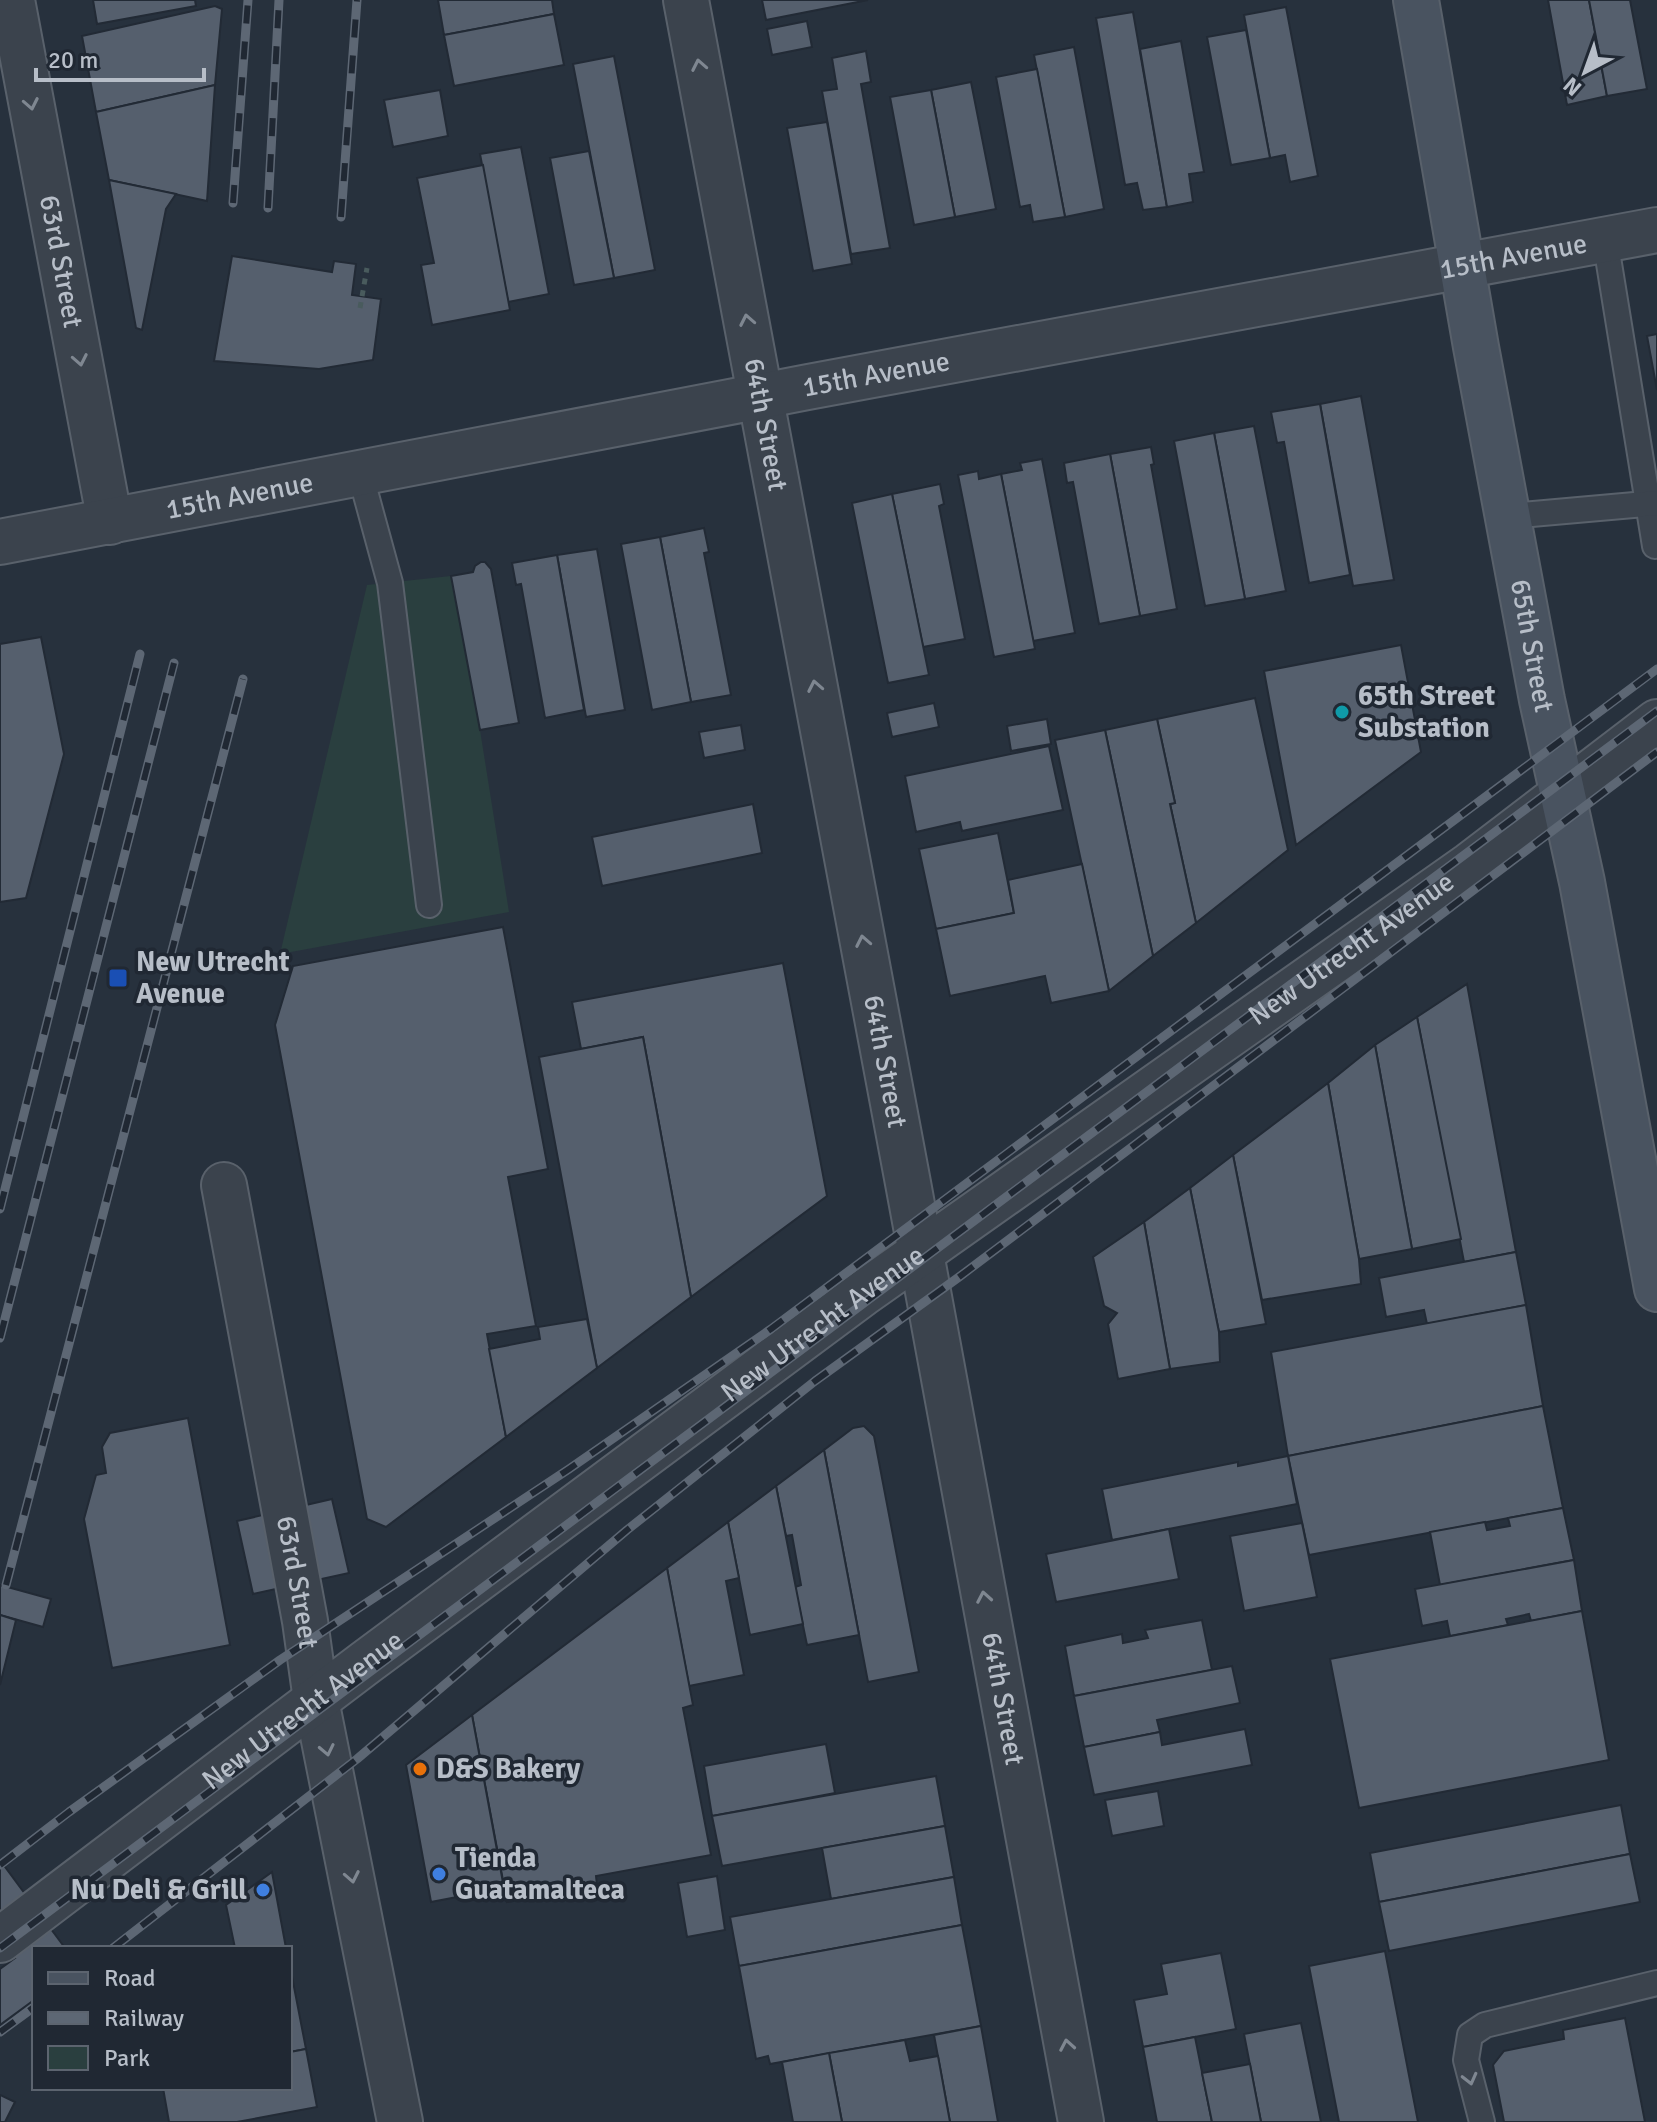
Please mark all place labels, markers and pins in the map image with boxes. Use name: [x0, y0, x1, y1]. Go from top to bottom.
place label: 65th Street Substation: [1358, 679, 1496, 745]
marker: 65th Street Substation: [1333, 703, 1351, 721]
place label: New Utrecht Avenue: [136, 945, 290, 1011]
marker: New Utrecht Avenue: [107, 967, 129, 989]
place label: D&S Bakery: [436, 1752, 581, 1786]
marker: D&S Bakery: [411, 1760, 429, 1778]
place label: Tienda Guatamalteca: [455, 1841, 625, 1907]
marker: Tienda Guatamalteca: [430, 1865, 448, 1883]
place label: Nu Deli & Grill: [70, 1873, 247, 1907]
marker: Nu Deli & Grill: [254, 1881, 272, 1899]

